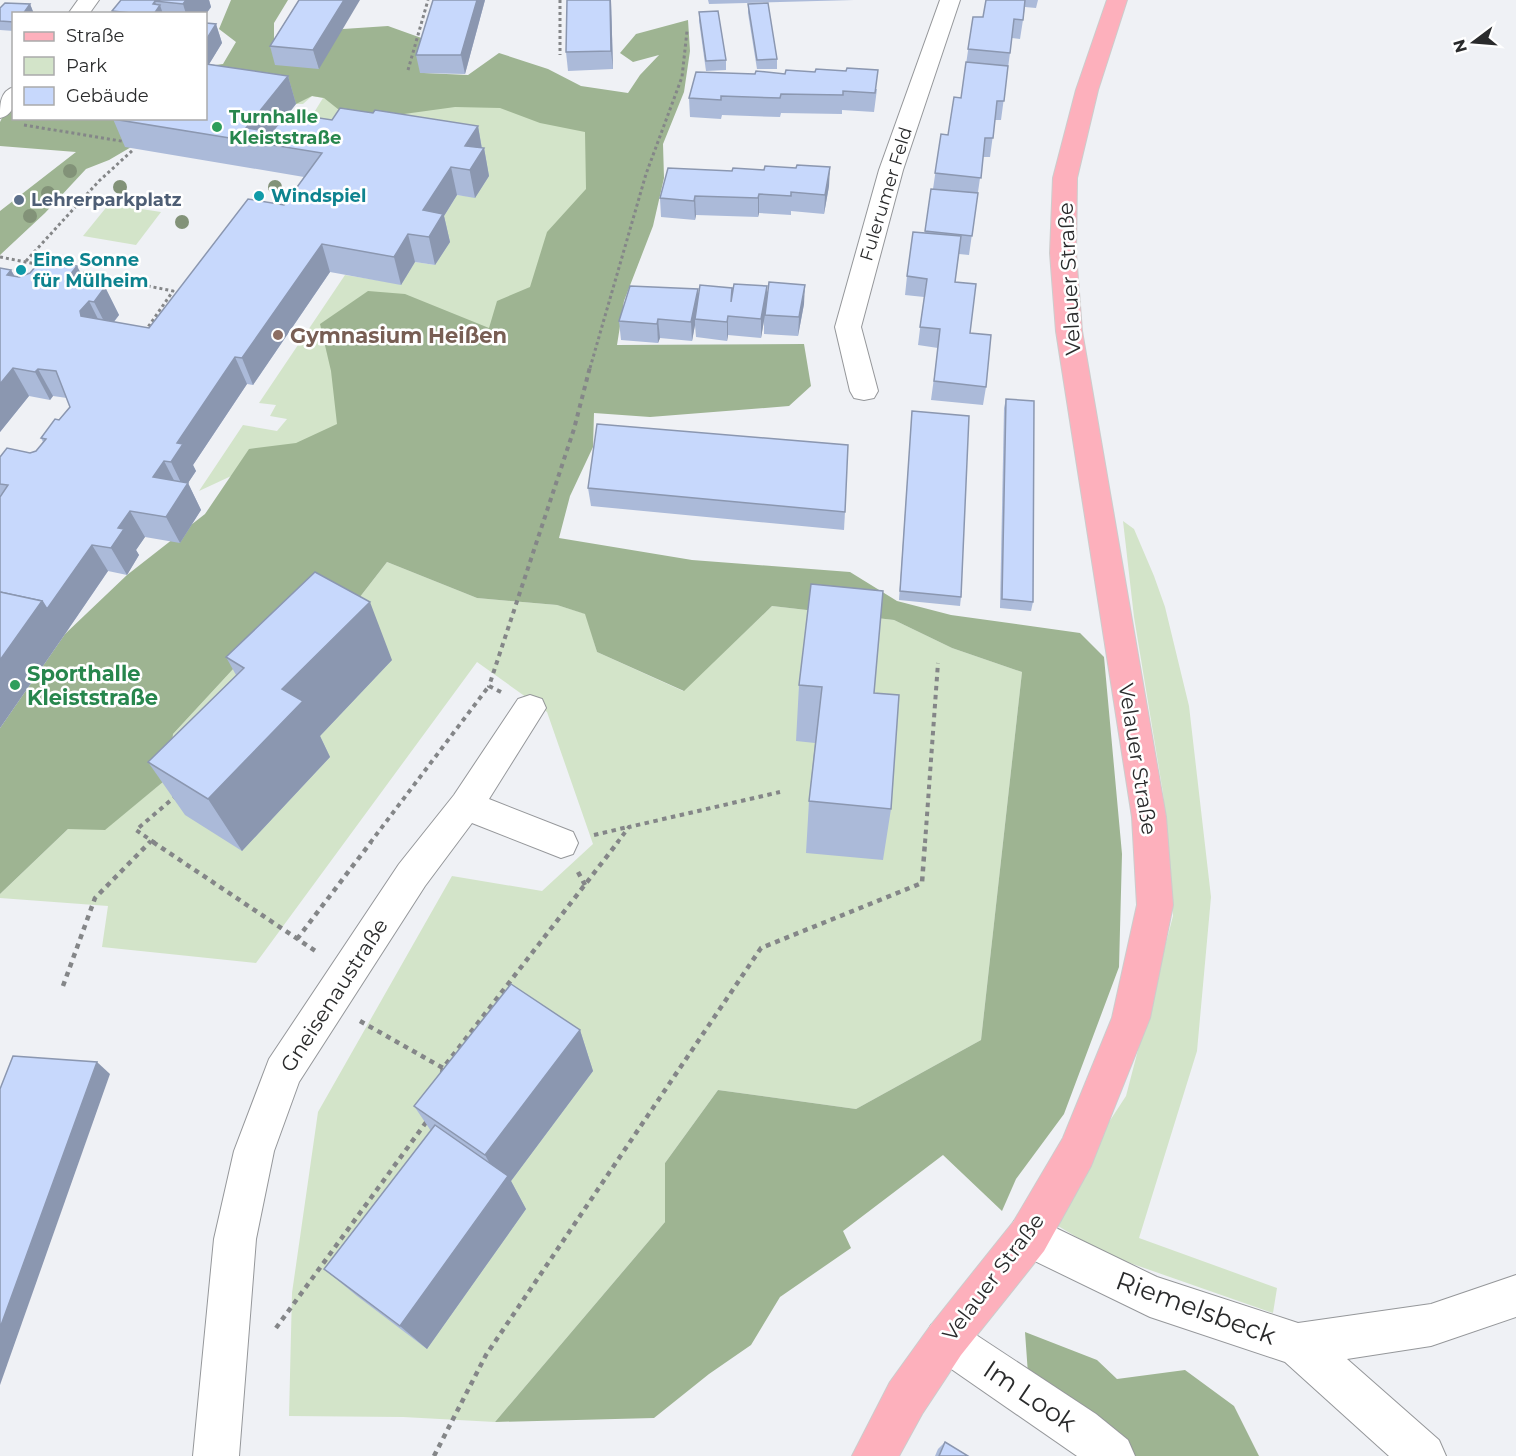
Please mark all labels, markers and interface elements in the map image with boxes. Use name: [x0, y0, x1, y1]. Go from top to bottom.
legend: [12, 12, 207, 120]
north arrow: [1444, 12, 1504, 72]
text: Straße: [66, 25, 125, 47]
text: N: [1449, 37, 1471, 55]
text: Park: [66, 55, 107, 77]
text: Gebäude: [66, 85, 149, 107]
place label: Turnhalle Kleiststraße: [229, 106, 341, 149]
marker: Turnhalle Kleiststraße: [210, 120, 224, 134]
street label: Fulerumer Feld: [855, 124, 917, 264]
place label: Windspiel: [271, 185, 366, 207]
place label: Lehrerparkplatz: [31, 189, 182, 211]
marker: Windspiel: [252, 189, 266, 203]
marker: Lehrerparkplatz: [12, 193, 26, 207]
street label: Velauer Straße: [1053, 202, 1085, 356]
place label: Eine Sonne für Mülheim: [33, 249, 148, 292]
marker: Eine Sonne für Mülheim: [14, 263, 28, 277]
place label: Gymnasium Heißen: [290, 323, 507, 348]
marker: Gymnasium Heißen: [271, 328, 285, 342]
place label: Sporthalle Kleiststraße: [27, 661, 158, 710]
marker: Sporthalle Kleiststraße: [8, 678, 22, 692]
street label: Velauer Straße: [1114, 681, 1162, 837]
street label: Gneisenaustraße: [275, 914, 393, 1076]
street label: Velauer Straße: [937, 1208, 1049, 1346]
street label: Riemelsbeck: [1112, 1264, 1281, 1352]
street label: Im Look: [977, 1353, 1083, 1439]

